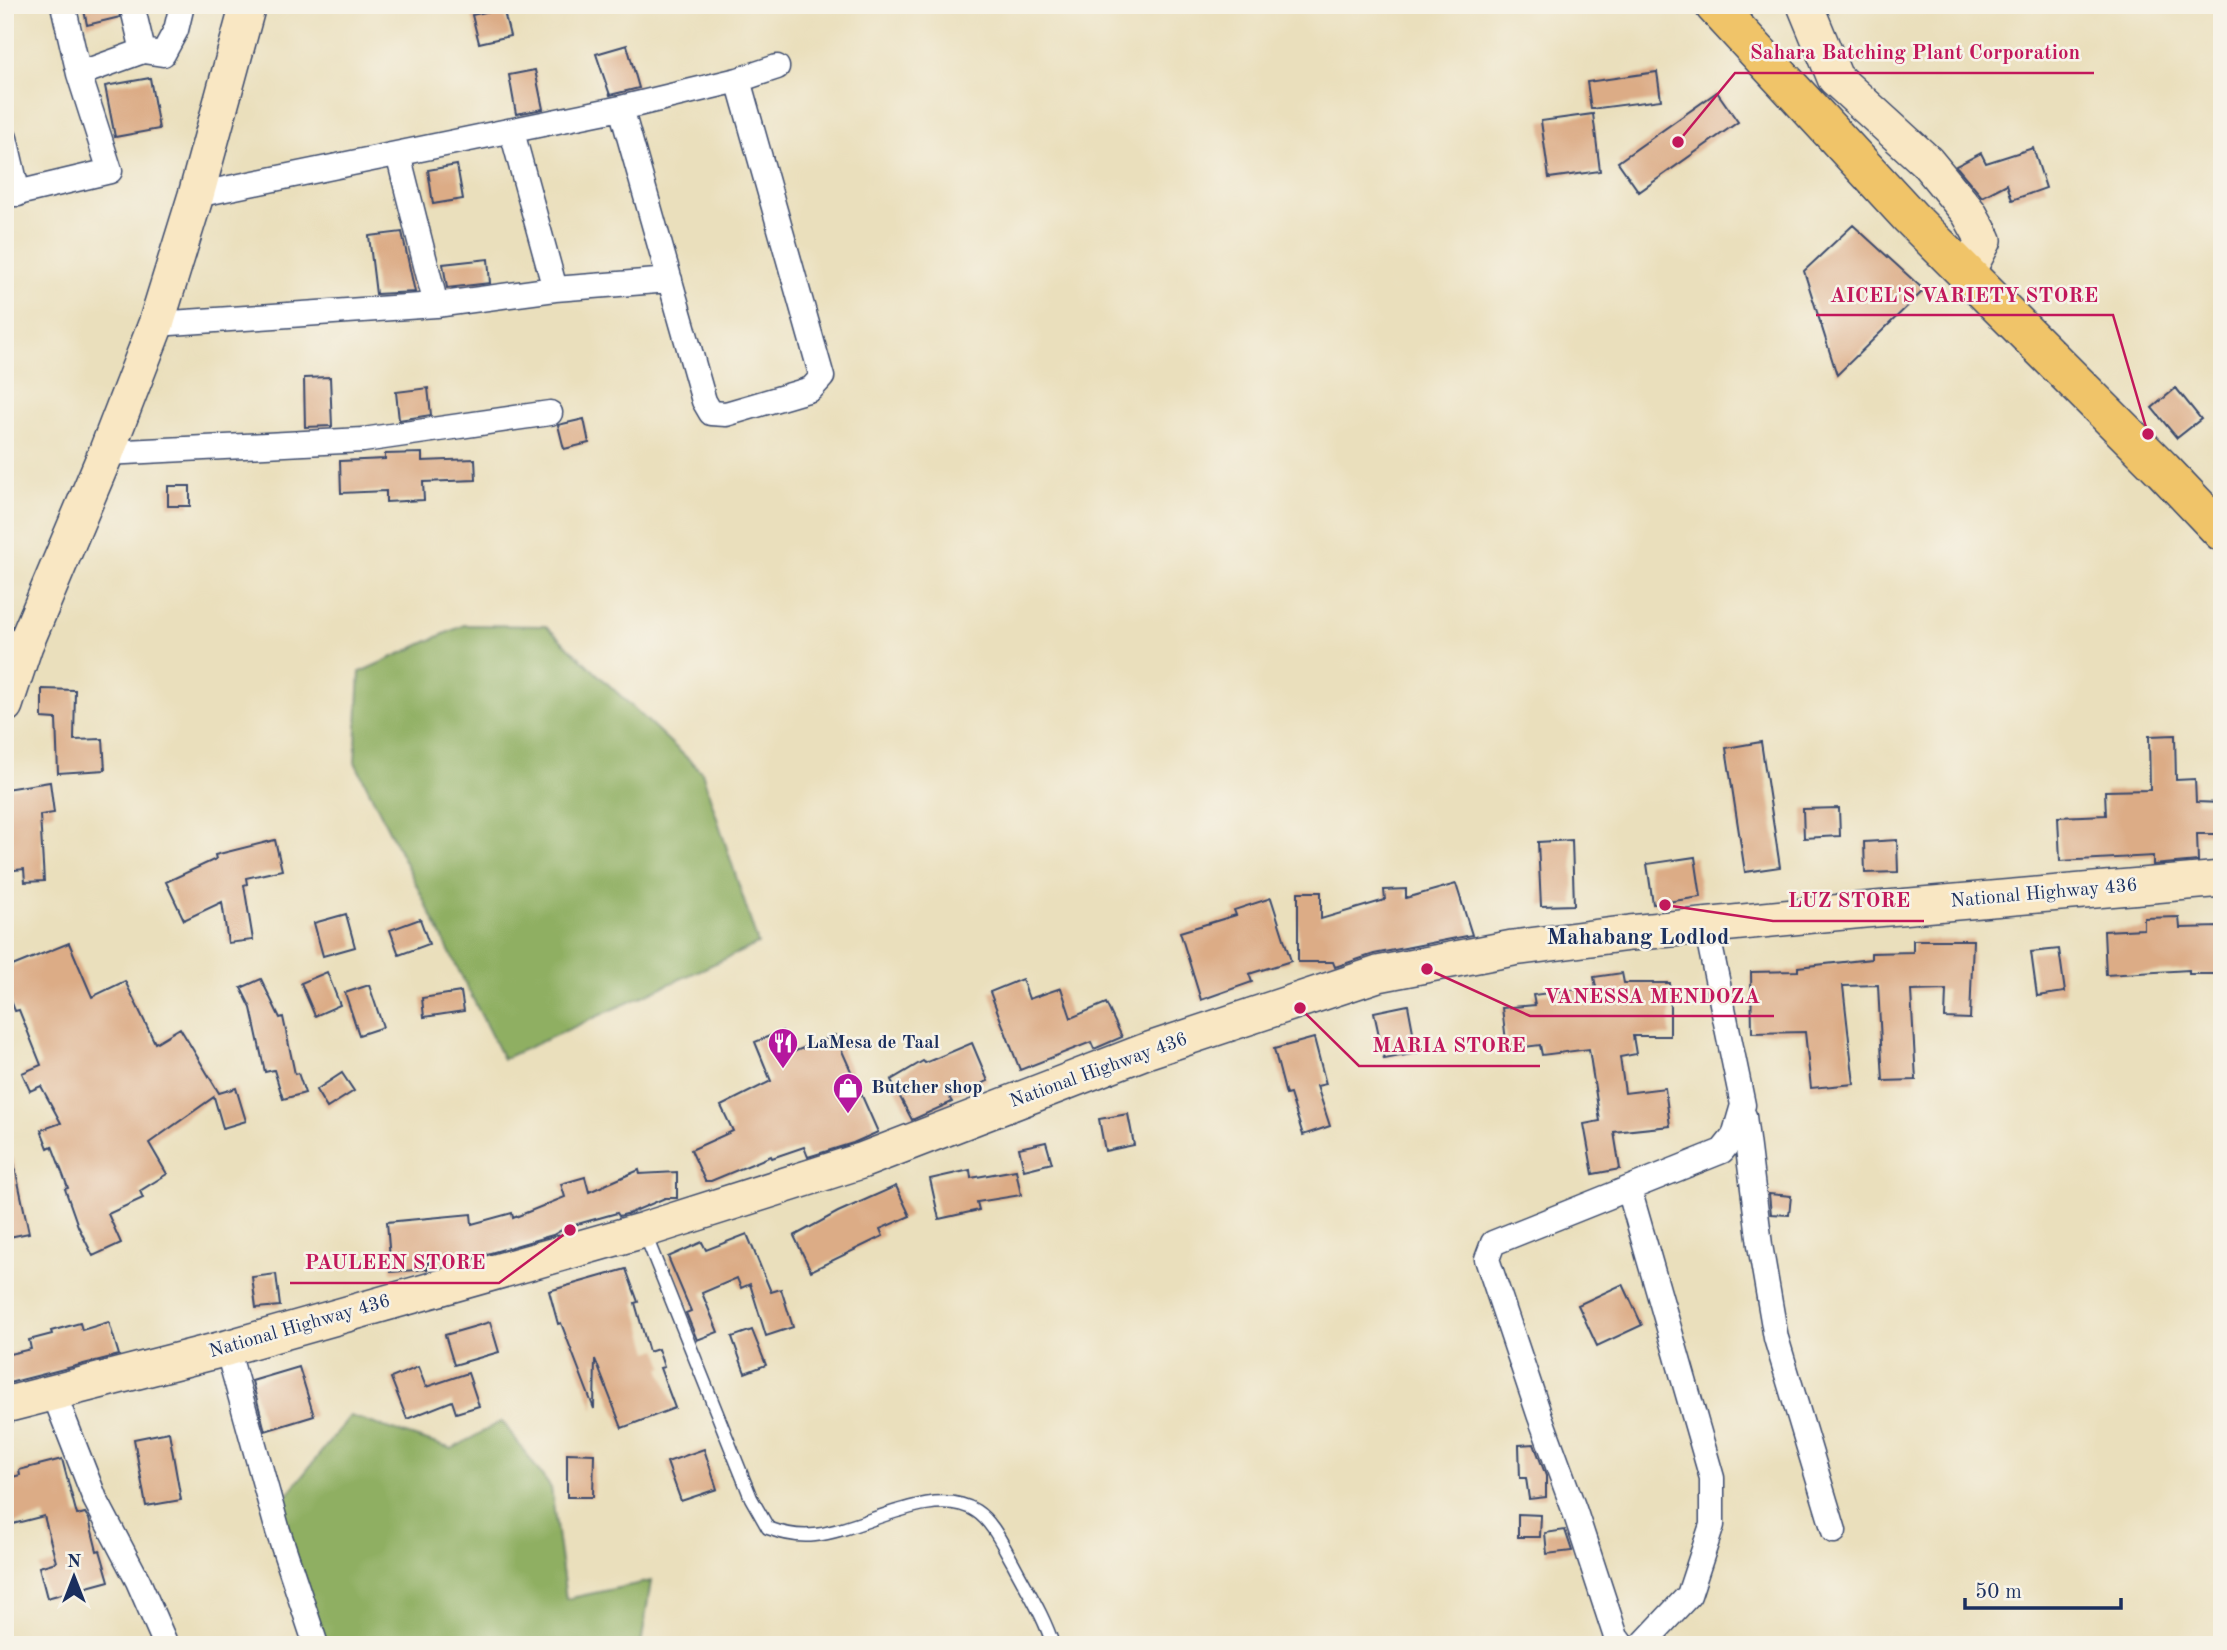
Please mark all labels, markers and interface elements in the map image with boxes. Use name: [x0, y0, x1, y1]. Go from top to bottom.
callout: Sahara Batching Plant Corporation: [1735, 31, 2094, 73]
text: Sahara Batching Plant Corporation: [1750, 43, 2080, 64]
callout: AICEL'S VARIETY STORE: [1816, 273, 2113, 315]
text: AICEL'S VARIETY STORE: [1830, 286, 2098, 307]
street label: National Highway 436: [1950, 876, 2138, 912]
callout: LUZ STORE: [1773, 879, 1924, 921]
text: LUZ STORE: [1788, 891, 1910, 912]
district label: Mahabang Lodlod: [1547, 926, 1729, 949]
callout: VANESSA MENDOZA: [1530, 974, 1774, 1016]
text: VANESSA MENDOZA: [1544, 987, 1760, 1008]
callout: MARIA STORE: [1359, 1024, 1540, 1066]
restaurant icon: LaMesa de Taal: [766, 1026, 800, 1070]
street label: National Highway 436: [1008, 1030, 1190, 1112]
place label: LaMesa de Taal: [806, 1034, 940, 1053]
text: MARIA STORE: [1372, 1036, 1526, 1057]
shop icon: Butcher shop: [831, 1071, 865, 1115]
place label: Butcher shop: [871, 1079, 983, 1098]
callout: PAULEEN STORE: [290, 1241, 499, 1283]
text: PAULEEN STORE: [305, 1253, 485, 1274]
street label: National Highway 436: [207, 1292, 393, 1362]
north arrow: [38, 1542, 108, 1612]
text: N: [67, 1553, 82, 1572]
scale bar: [1965, 1566, 2120, 1610]
text: 50 m: [1975, 1582, 2022, 1603]

